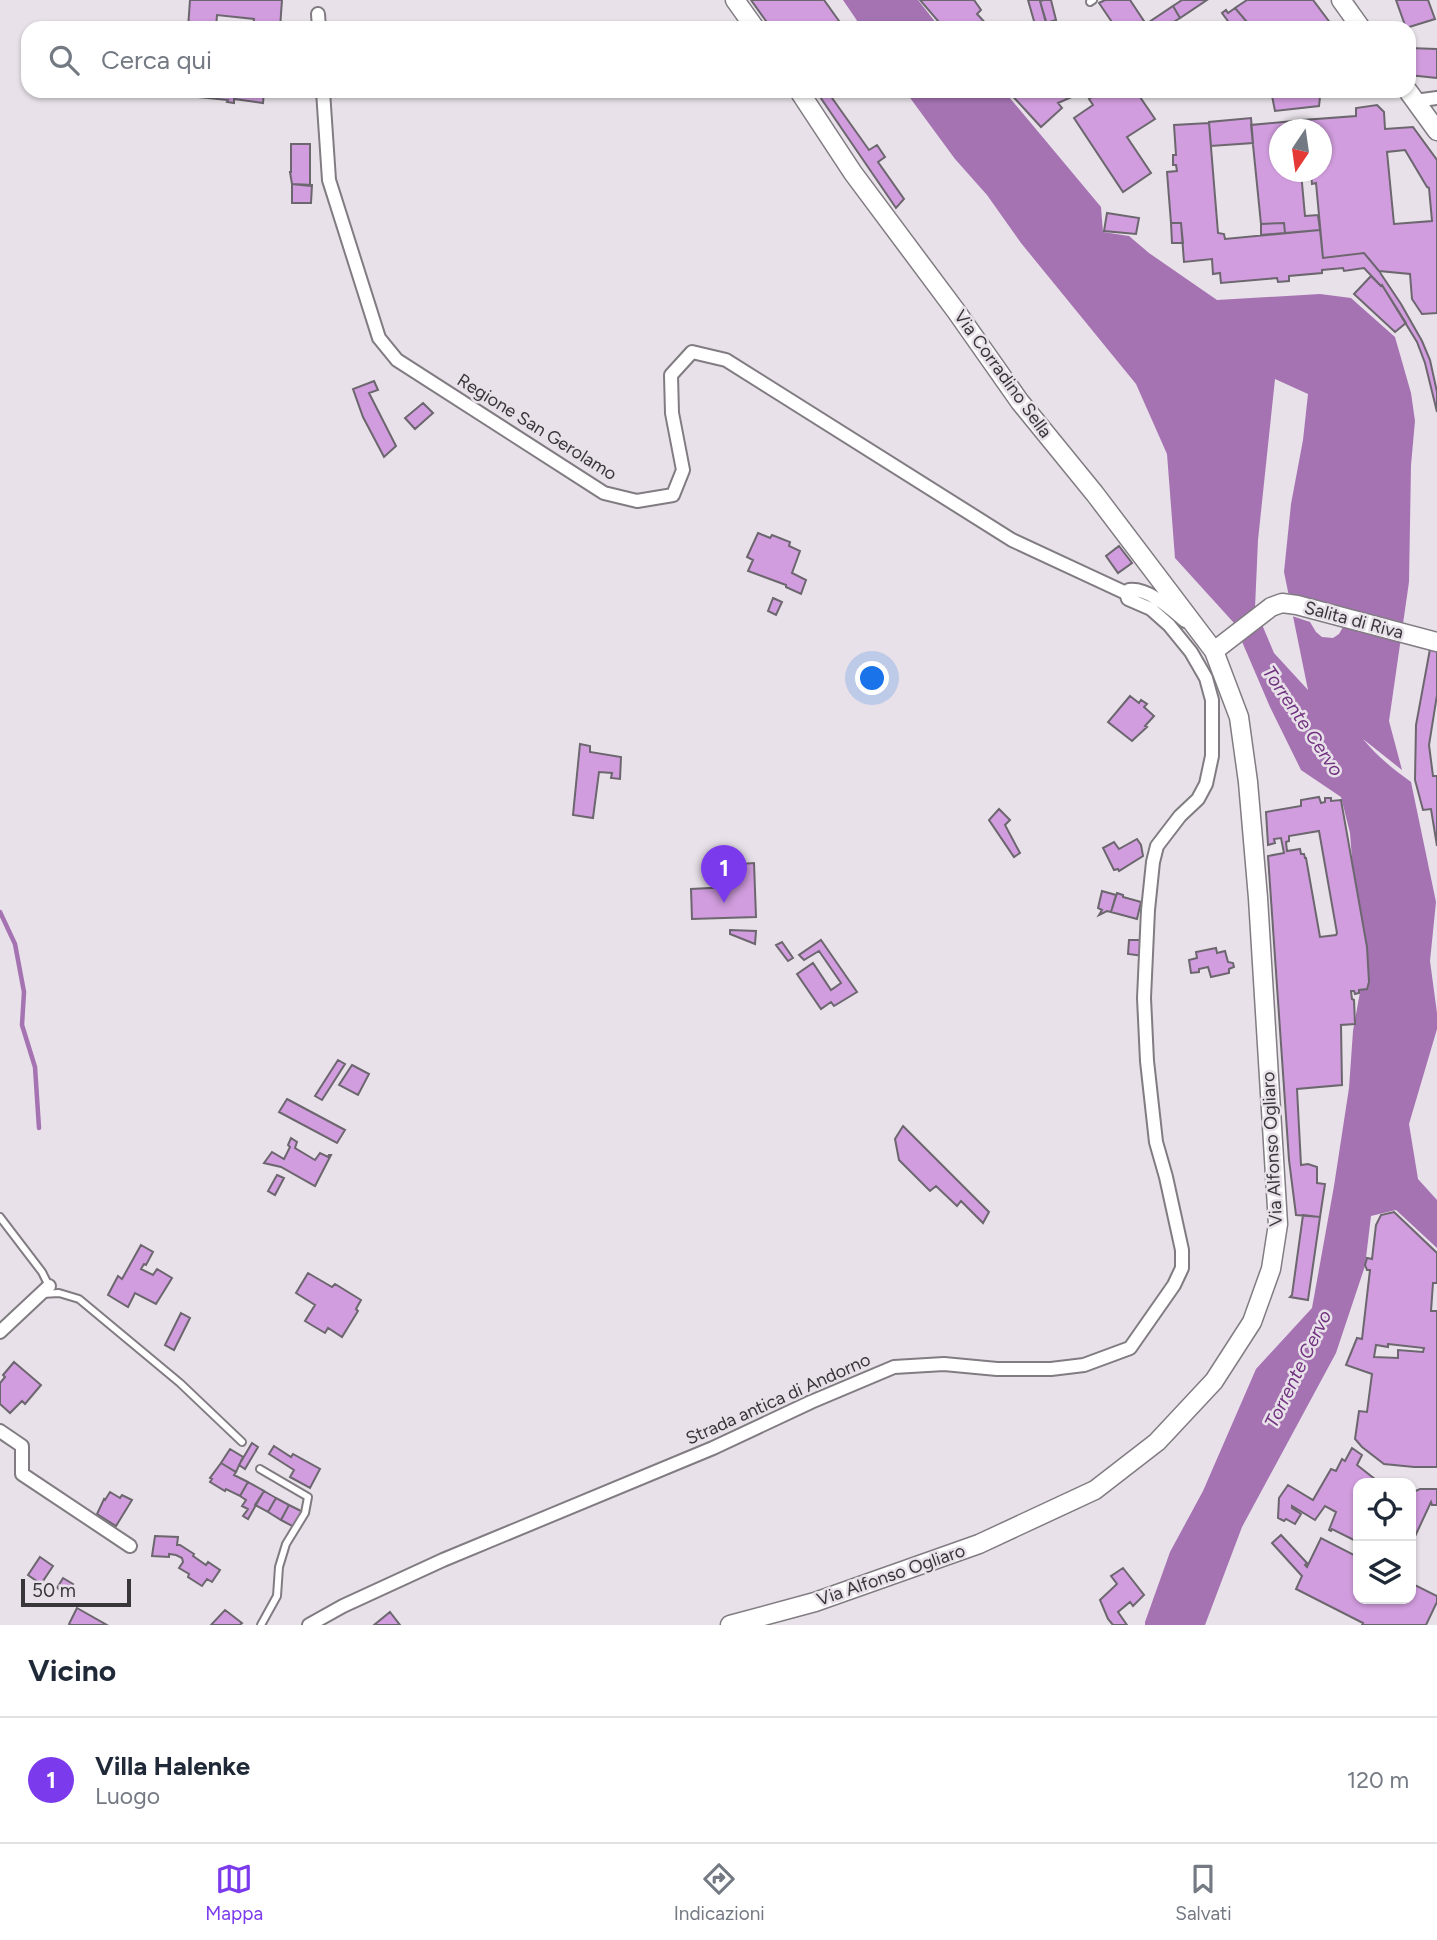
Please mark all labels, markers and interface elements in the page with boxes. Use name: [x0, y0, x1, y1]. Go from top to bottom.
search box: [21, 21, 1416, 98]
icon: search: [45, 41, 83, 79]
text: Cerca qui: [101, 44, 212, 76]
north arrow: [1269, 119, 1332, 182]
street label: Via Corradino Sella: [949, 306, 1057, 442]
street label: Regione San Gerolamo: [453, 369, 621, 485]
street label: Salita di Riva: [1302, 596, 1406, 644]
your location: [855, 661, 889, 695]
water label: Torrente Cervo: [1258, 662, 1348, 780]
pin: 1: [701, 845, 747, 903]
street label: Via Alfonso Ogliaro: [1257, 1071, 1287, 1227]
water label: Torrente Cervo: [1260, 1306, 1336, 1432]
street label: Strada antica di Andorno: [682, 1348, 874, 1450]
map controls: [1353, 1478, 1416, 1604]
button: locate: [1353, 1478, 1416, 1541]
street label: Via Alfonso Ogliaro: [814, 1539, 968, 1611]
button: layers: [1353, 1541, 1416, 1604]
scale bar: [21, 1576, 131, 1608]
text: 50 m: [32, 1579, 76, 1602]
text: Vicino: [28, 1652, 116, 1689]
text: Villa Halenke: [95, 1750, 250, 1782]
text: 1: [46, 1766, 56, 1794]
text: 120 m: [1347, 1766, 1409, 1794]
text: Luogo: [95, 1782, 160, 1810]
tab: Mappa: [205, 1860, 263, 1925]
tab: Indicazioni: [674, 1860, 765, 1925]
tab: Salvati: [1175, 1860, 1232, 1925]

